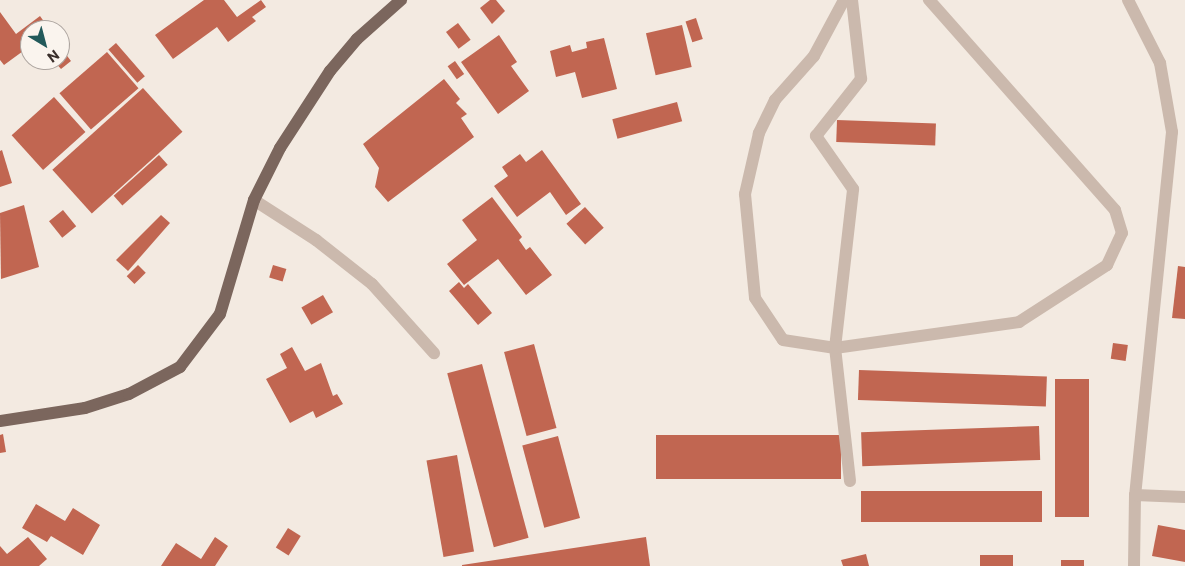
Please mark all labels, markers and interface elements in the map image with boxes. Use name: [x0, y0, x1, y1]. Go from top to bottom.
north arrow: [20, 20, 70, 70]
text: N: [44, 47, 63, 67]

